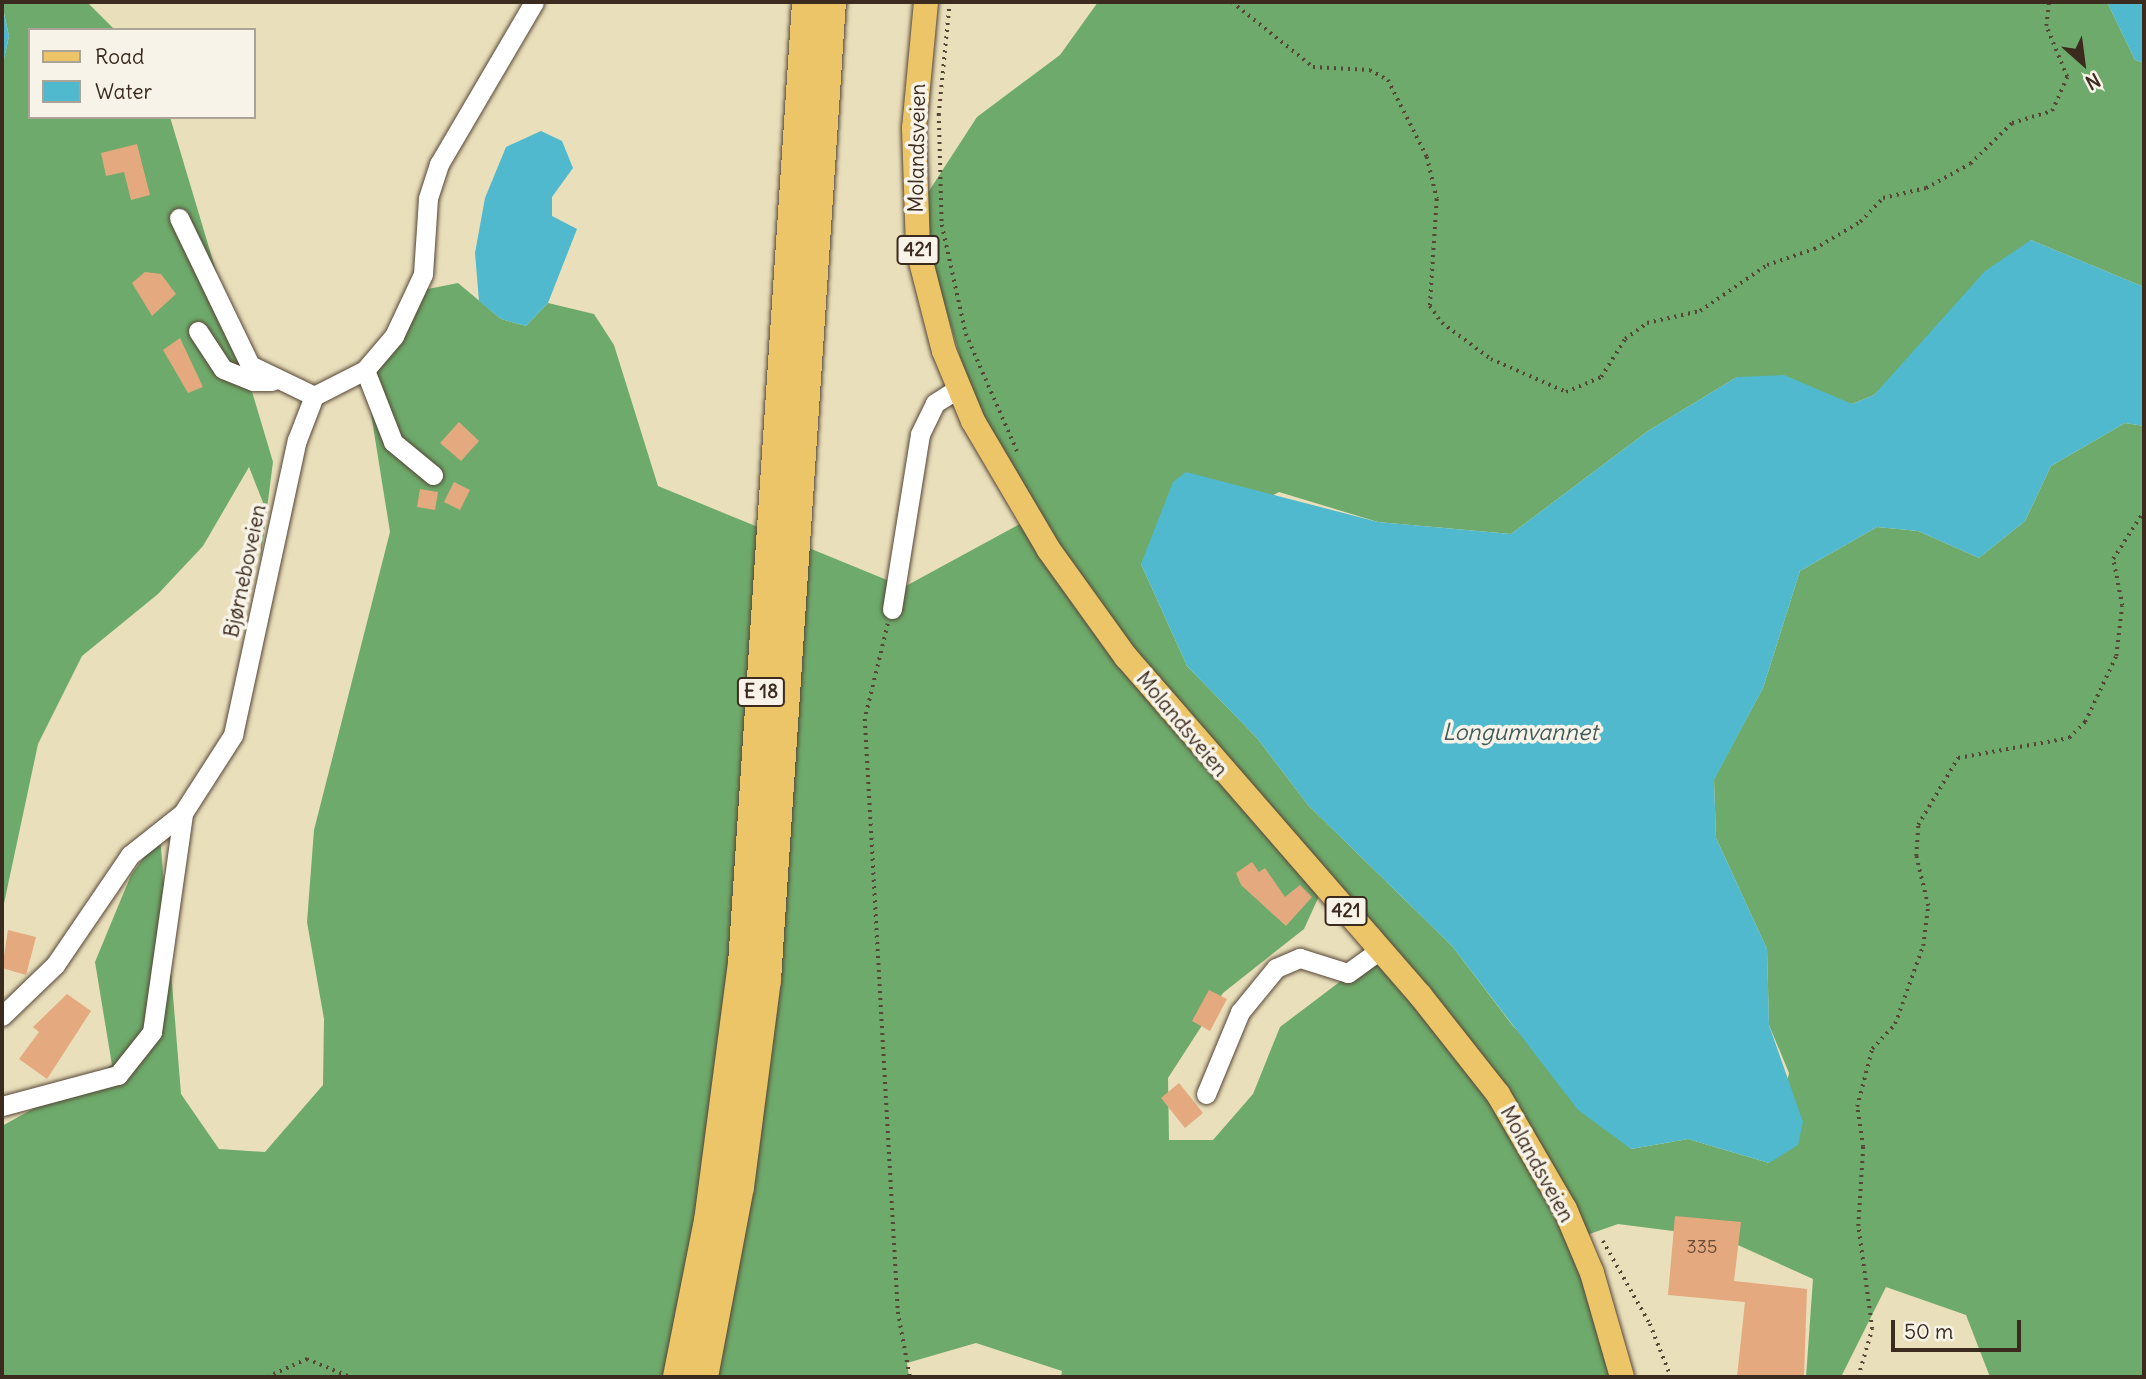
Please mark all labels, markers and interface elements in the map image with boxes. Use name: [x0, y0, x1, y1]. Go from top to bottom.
legend: [28, 28, 256, 119]
north arrow: [2048, 28, 2118, 98]
text: Road: [95, 43, 144, 70]
text: N: [2081, 68, 2104, 95]
text: Water: [95, 78, 152, 105]
street label: Molandsveien: [903, 83, 931, 213]
road number: 421: [895, 234, 941, 266]
street label: Bjørneboveien: [219, 502, 271, 640]
street label: Molandsveien: [1131, 666, 1233, 782]
road number: E 18: [736, 677, 786, 708]
water label: Longumvannet: [1442, 718, 1598, 746]
road number: 421: [1323, 896, 1369, 926]
street label: Molandsveien: [1495, 1101, 1579, 1227]
house number: 335: [1687, 1236, 1717, 1258]
scale bar: [1894, 1306, 2024, 1350]
text: 50 m: [1904, 1318, 1953, 1345]

